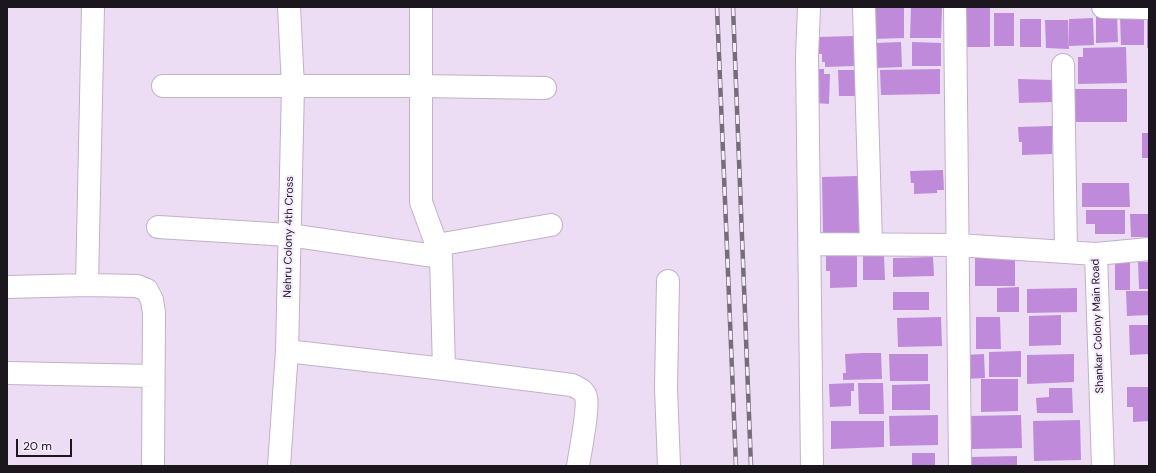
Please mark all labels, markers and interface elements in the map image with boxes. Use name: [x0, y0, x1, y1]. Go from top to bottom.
street label: Nehru Colony 4th Cross: [281, 176, 297, 298]
street label: Shankar Colony Main Road: [1089, 258, 1107, 394]
scale bar: [18, 431, 74, 457]
text: 20 m: [23, 438, 52, 454]

